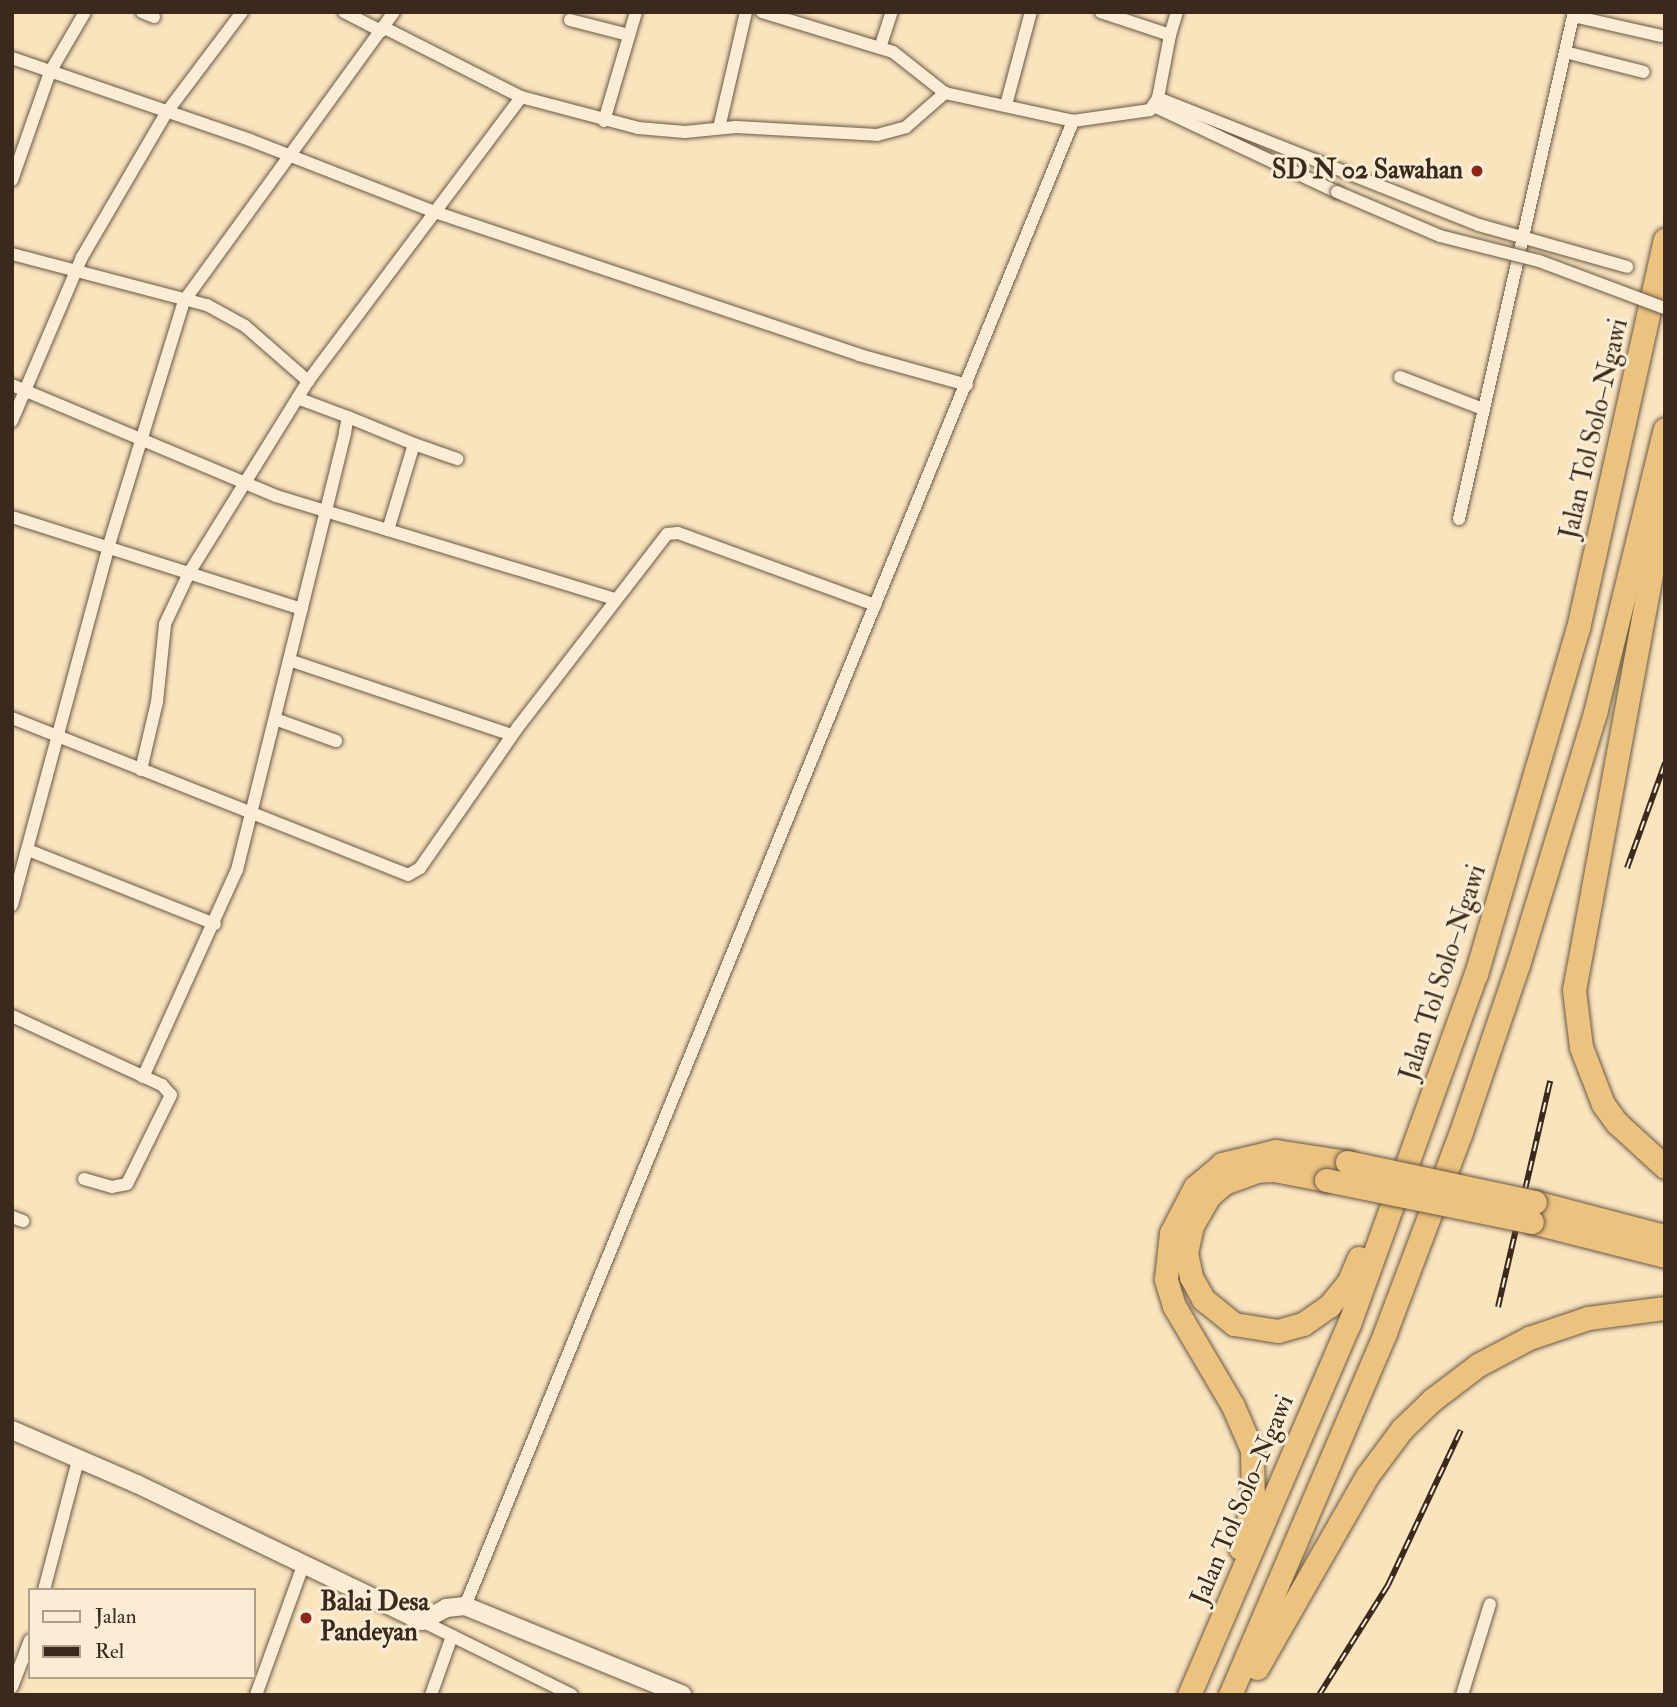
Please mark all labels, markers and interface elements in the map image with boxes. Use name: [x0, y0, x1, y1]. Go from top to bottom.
place label: SD N 02 Sawahan: [1272, 155, 1463, 187]
marker: SD N 02 Sawahan: [1469, 163, 1485, 179]
street label: Jalan Tol Solo–Ngawi: [1554, 316, 1636, 542]
street label: Jalan Tol Solo–Ngawi: [1394, 861, 1494, 1085]
street label: Jalan Tol Solo–Ngawi: [1185, 1390, 1301, 1610]
place label: Balai Desa Pandeyan: [320, 1587, 429, 1648]
legend: [28, 1588, 256, 1679]
text: Jalan: [95, 1603, 137, 1630]
marker: Balai Desa Pandeyan: [298, 1610, 314, 1626]
text: Rel: [95, 1638, 124, 1665]

